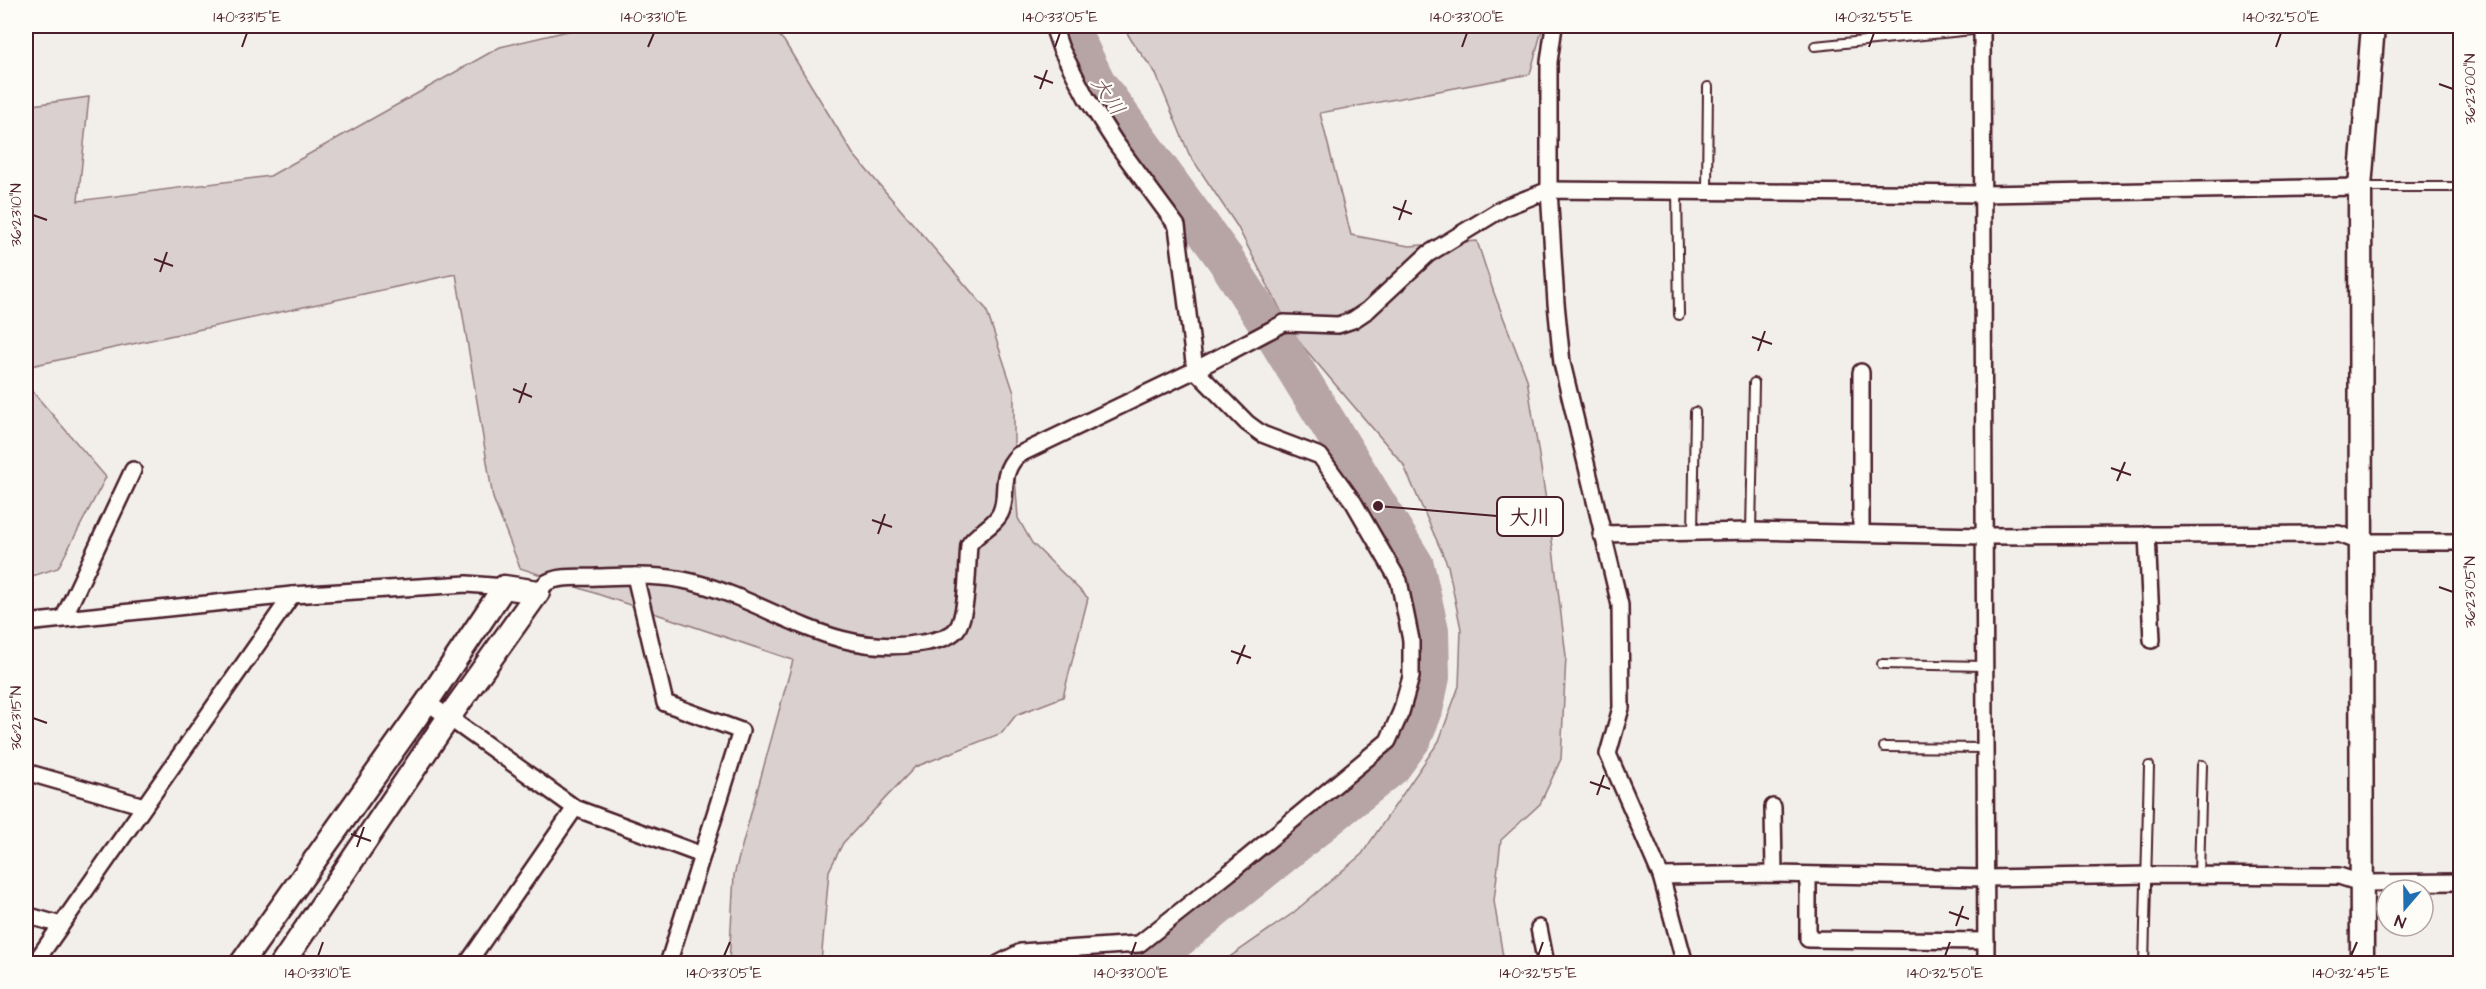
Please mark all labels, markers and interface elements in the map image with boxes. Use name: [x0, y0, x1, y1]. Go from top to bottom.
text: 140°33'15"E: [213, 7, 281, 28]
text: 140°33'10"E: [621, 7, 687, 28]
text: 140°33'05"E: [1022, 7, 1098, 28]
text: 140°33'00"E: [1430, 7, 1504, 28]
text: 140°32'55"E: [1835, 7, 1913, 28]
text: 140°32'50"E: [2243, 7, 2319, 28]
text: 36°23'00"N: [2460, 54, 2481, 124]
water label: 大川: [1084, 70, 1132, 122]
text: 36°23'10"N: [6, 183, 27, 247]
callout: 大川: [1497, 497, 1563, 536]
text: 大川: [1509, 503, 1551, 532]
text: 36°23'05"N: [2460, 556, 2481, 628]
text: 36°23'15"N: [6, 686, 27, 750]
north arrow: [2375, 878, 2435, 938]
text: N: [2392, 909, 2409, 933]
text: 140°33'10"E: [285, 963, 351, 984]
text: 140°33'05"E: [686, 963, 762, 984]
text: 140°33'00"E: [1094, 963, 1168, 984]
text: 140°32'55"E: [1499, 963, 1577, 984]
text: 140°32'50"E: [1907, 963, 1983, 984]
text: 140°32'45"E: [2313, 963, 2390, 984]

